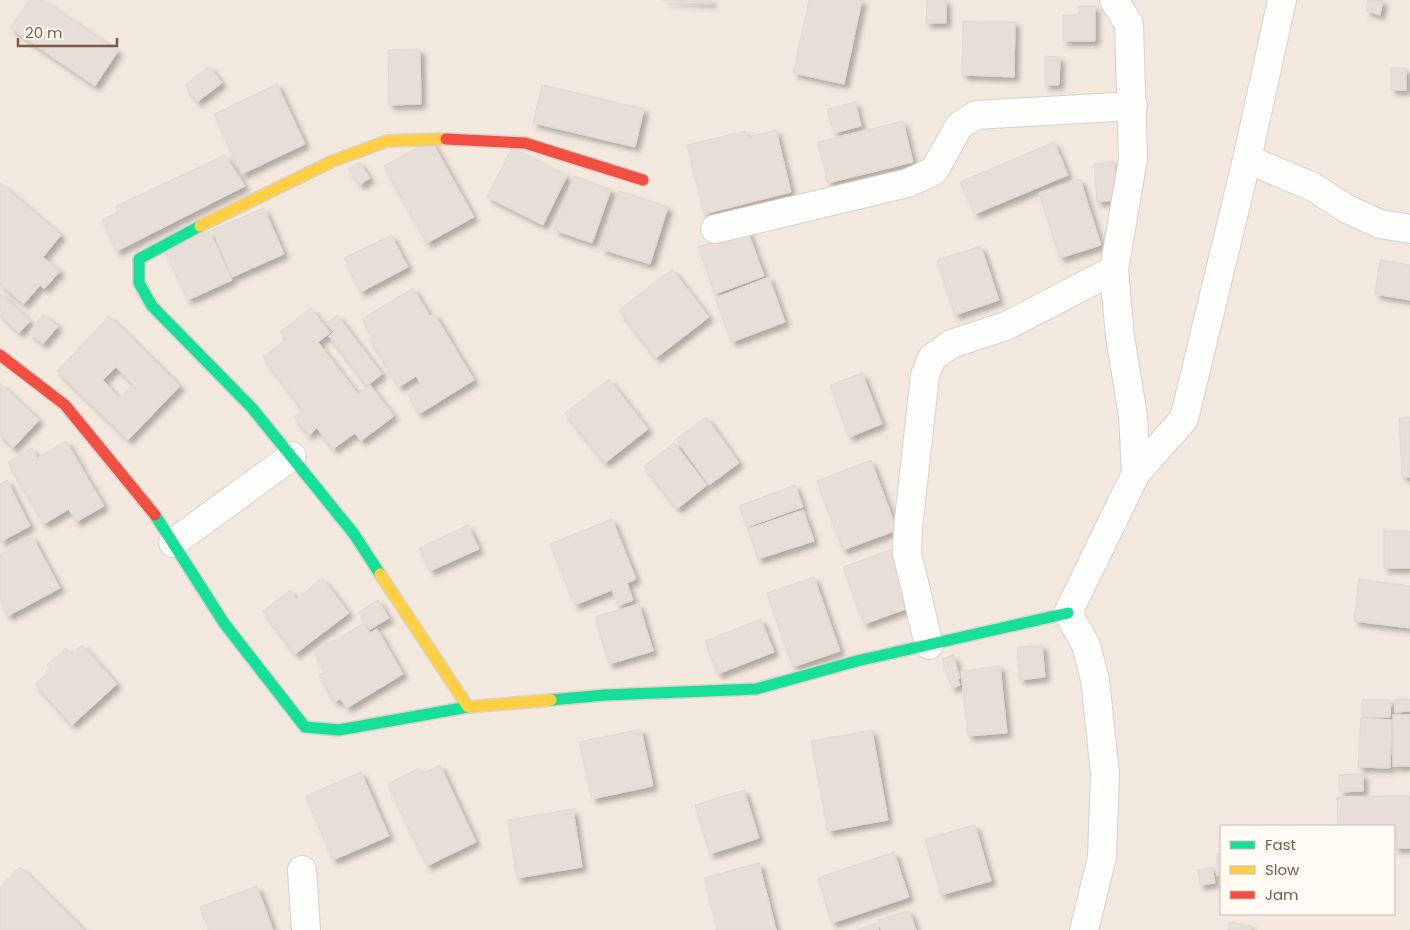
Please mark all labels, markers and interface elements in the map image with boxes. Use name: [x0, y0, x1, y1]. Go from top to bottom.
scale bar: [18, 15, 116, 47]
text: 20 m: [25, 22, 63, 43]
legend: [1220, 825, 1395, 915]
text: Fast: [1265, 834, 1296, 855]
text: Slow: [1265, 859, 1300, 880]
text: Jam: [1265, 884, 1299, 905]

